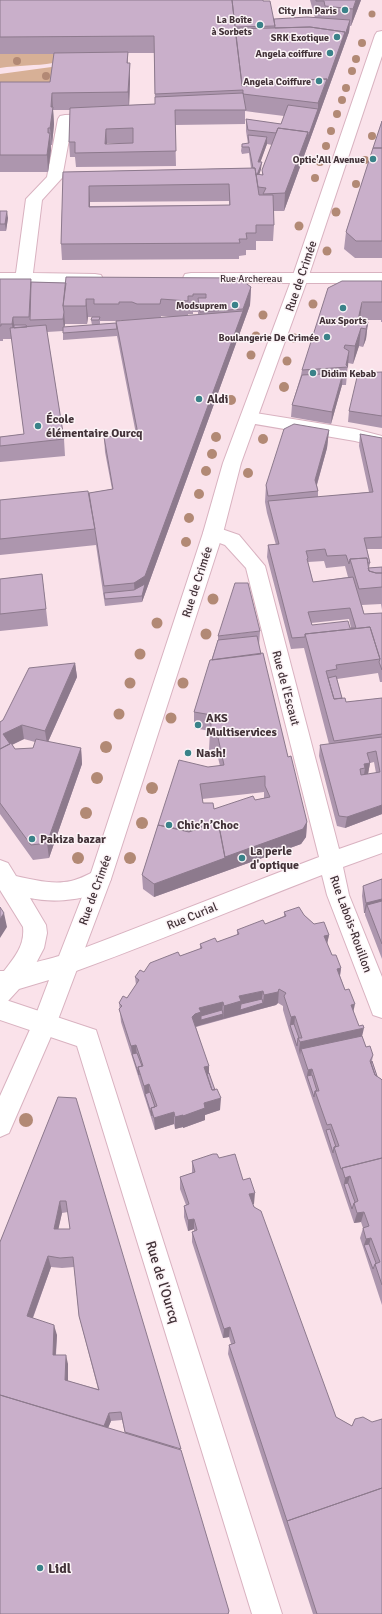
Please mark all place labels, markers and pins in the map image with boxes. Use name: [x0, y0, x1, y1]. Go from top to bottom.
place label: City Inn Paris: [278, 5, 338, 17]
marker: City Inn Paris: [340, 5, 350, 15]
place label: La Boîte à Sorbets: [211, 14, 253, 38]
marker: La Boîte à Sorbets: [255, 20, 265, 30]
place label: SRK Exotique: [271, 32, 329, 44]
marker: SRK Exotique: [332, 32, 342, 42]
place label: Angela coiffure: [256, 48, 322, 60]
marker: Angela coiffure: [325, 48, 335, 58]
place label: Angela Coiffure: [243, 76, 311, 88]
marker: Angela Coiffure: [314, 76, 324, 86]
place label: Optic'All Avenue: [293, 154, 365, 166]
marker: Optic'All Avenue: [368, 154, 378, 164]
place label: Modsuprem: [176, 300, 227, 312]
marker: Modsuprem: [230, 300, 240, 310]
marker: Aux Sports: [338, 303, 348, 313]
place label: Aux Sports: [319, 315, 367, 327]
place label: Boulangerie De Crimée: [219, 332, 319, 344]
marker: Boulangerie De Crimée: [322, 332, 332, 342]
marker: Didim Kebab: [308, 368, 318, 378]
place label: Didim Kebab: [321, 368, 377, 380]
place label: Aldi: [207, 392, 228, 407]
marker: Aldi: [194, 394, 204, 404]
place label: École élémentaire Ourcq: [46, 412, 143, 441]
marker: École élémentaire Ourcq: [33, 421, 43, 431]
place label: AKS Multiservices: [206, 711, 277, 740]
marker: AKS Multiservices: [193, 720, 203, 730]
place label: Nash!: [196, 746, 226, 761]
marker: Nash!: [183, 748, 193, 758]
place label: Chic’n’Choc: [177, 818, 239, 833]
marker: Chic’n’Choc: [164, 820, 174, 830]
place label: Pakiza bazar: [40, 832, 106, 847]
marker: Pakiza bazar: [27, 834, 37, 844]
place label: La perle d'optique: [250, 844, 299, 873]
marker: La perle d'optique: [237, 853, 247, 863]
place label: Lidl: [48, 1560, 72, 1577]
marker: Lidl: [35, 1563, 45, 1573]

